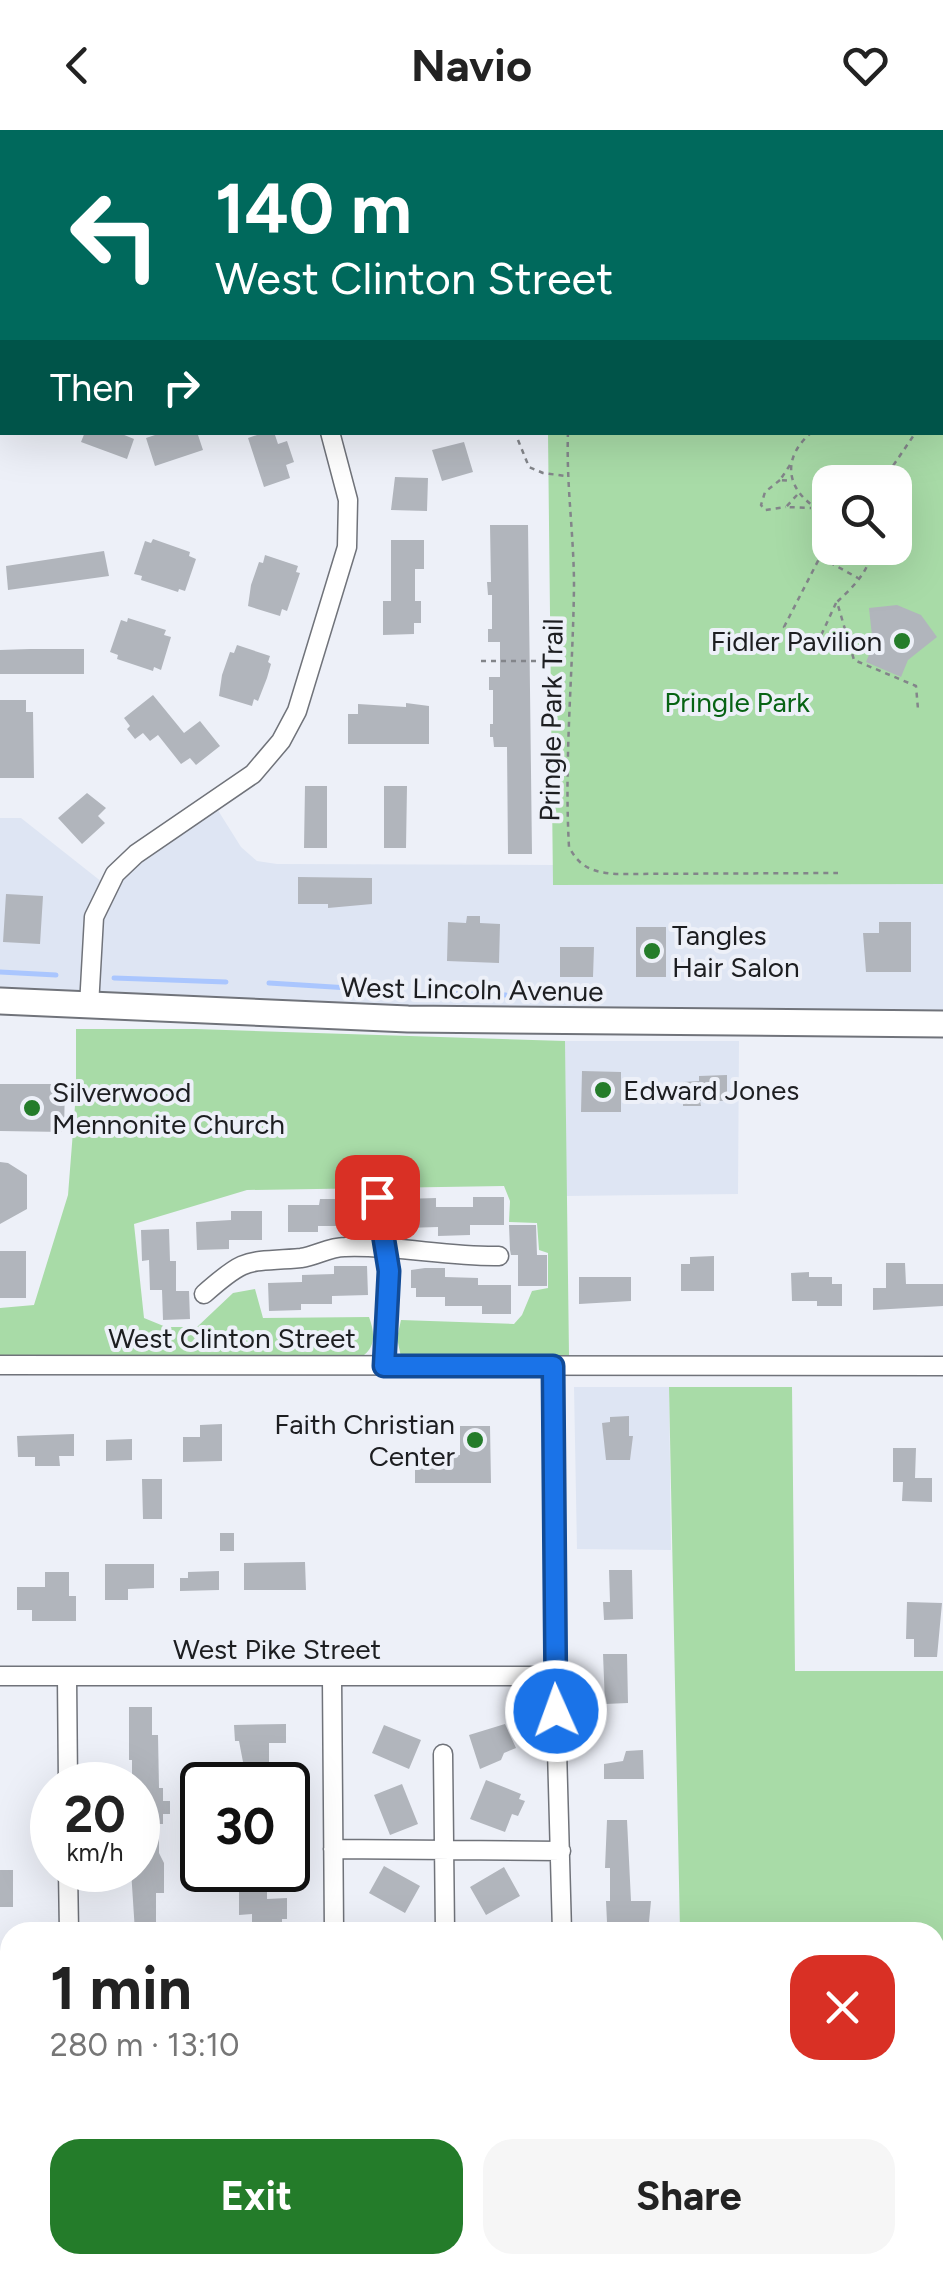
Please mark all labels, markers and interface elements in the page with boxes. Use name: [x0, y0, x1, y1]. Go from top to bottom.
icon: back: [50, 38, 105, 93]
text: Navio: [411, 38, 532, 92]
icon: heart: [838, 38, 893, 93]
text: 140 m: [215, 166, 412, 251]
icon: left: [50, 170, 180, 300]
text: West Clinton Street: [215, 251, 613, 305]
icon: right: [154, 360, 209, 415]
text: Then: [50, 365, 134, 411]
map controls: [812, 465, 912, 565]
button: search: [812, 465, 912, 565]
street label: Pringle Park Trail: [532, 618, 570, 822]
place label: Fidler Pavilion: [710, 624, 882, 658]
marker: Fidler Pavilion: [891, 630, 913, 652]
park label: Pringle Park: [664, 685, 810, 719]
place label: Tangles Hair Salon: [672, 918, 800, 984]
marker: Tangles Hair Salon: [641, 940, 663, 962]
street label: West Lincoln Avenue: [340, 970, 604, 1008]
place label: Edward Jones: [623, 1073, 799, 1107]
place label: Silverwood Mennonite Church: [52, 1075, 285, 1141]
marker: Edward Jones: [592, 1079, 614, 1101]
marker: Silverwood Mennonite Church: [21, 1097, 43, 1119]
pin: [335, 1155, 420, 1240]
icon: arrive: [350, 1170, 405, 1225]
street label: West Clinton Street: [108, 1321, 356, 1355]
place label: Faith Christian Center: [274, 1407, 456, 1473]
marker: Faith Christian Center: [464, 1429, 486, 1451]
street label: West Pike Street: [173, 1632, 381, 1666]
position arrow: [504, 1659, 608, 1763]
speed limit sign: 30: [180, 1762, 310, 1892]
text: 20: [64, 1784, 126, 1845]
text: km/h: [66, 1837, 124, 1867]
text: 1 min: [50, 1952, 192, 2024]
button: close: [790, 1955, 895, 2060]
text: 280 m · 13:10: [50, 2026, 240, 2064]
button: Exit: [50, 2139, 463, 2254]
button: Share: [483, 2139, 895, 2254]

